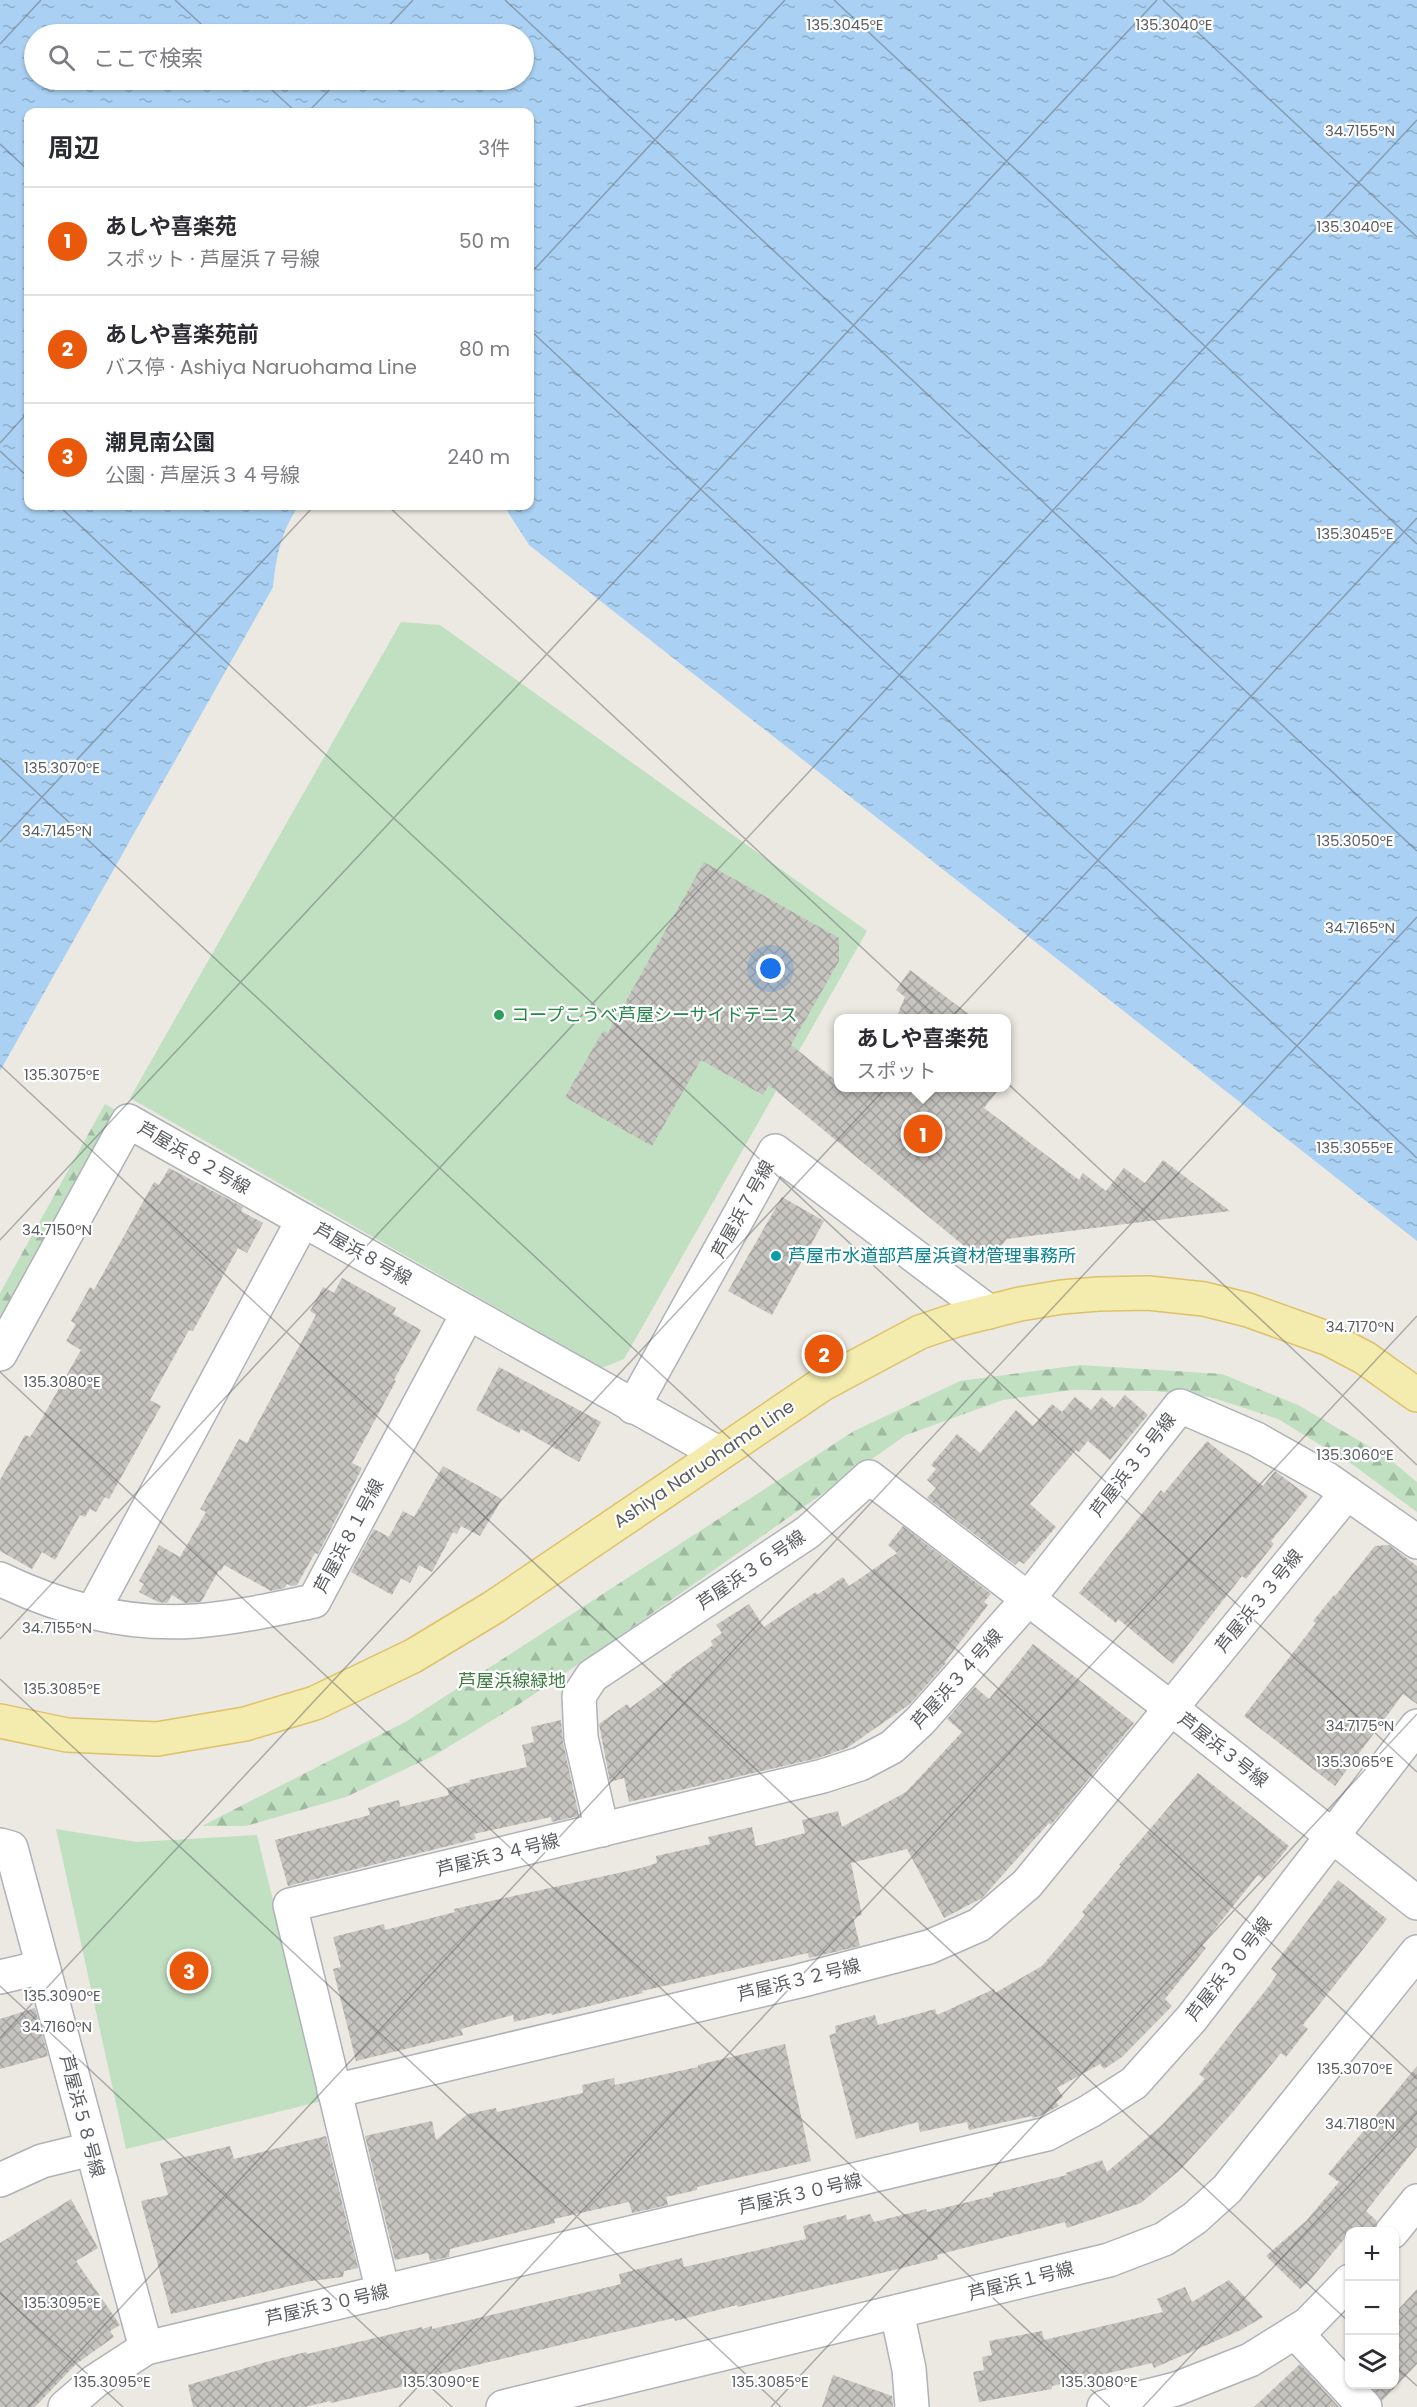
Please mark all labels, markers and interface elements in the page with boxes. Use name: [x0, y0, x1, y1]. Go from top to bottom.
text: 135.3045°E: [806, 14, 884, 35]
text: 135.3040°E: [1135, 14, 1213, 35]
search box: [24, 24, 534, 90]
icon: search: [45, 41, 78, 74]
text: ここで検索: [93, 43, 203, 74]
text: 34.7155°N: [1325, 120, 1395, 141]
text: 周辺: [48, 130, 100, 166]
text: 3件: [478, 134, 510, 162]
text: あしや喜楽苑: [105, 211, 237, 242]
text: 135.3040°E: [1316, 216, 1394, 237]
text: 1: [64, 227, 71, 255]
text: 50 m: [459, 227, 510, 255]
text: スポット · 芦屋浜７号線: [105, 245, 320, 273]
text: あしや喜楽苑前: [105, 319, 259, 350]
text: 2: [62, 335, 73, 363]
text: 80 m: [459, 335, 510, 363]
text: バス停 · Ashiya Naruohama Line: [105, 353, 417, 381]
text: 潮見南公園: [105, 427, 215, 458]
text: 3: [61, 443, 74, 471]
text: 240 m: [447, 443, 510, 471]
text: 公園 · 芦屋浜３４号線: [105, 461, 300, 489]
text: 135.3045°E: [1316, 523, 1394, 544]
text: 135.3070°E: [24, 757, 100, 778]
text: 34.7145°N: [22, 820, 92, 841]
text: 135.3050°E: [1316, 830, 1394, 851]
text: 34.7165°N: [1325, 917, 1395, 938]
your location: [756, 954, 785, 983]
place label: コープこうべ芦屋シーサイドテニス: [511, 1002, 798, 1027]
marker: コープこうべ芦屋シーサイドテニス: [492, 1008, 506, 1022]
popup: [834, 1014, 1011, 1092]
text: あしや喜楽苑: [857, 1023, 988, 1054]
text: スポット: [857, 1057, 937, 1085]
text: 135.3075°E: [24, 1064, 100, 1085]
pin: 1: [904, 1112, 942, 1156]
street label: 芦屋浜８２号線: [133, 1115, 255, 1200]
text: 135.3055°E: [1316, 1137, 1394, 1158]
street label: 芦屋浜７号線: [705, 1155, 780, 1262]
street label: 芦屋浜８号線: [310, 1216, 417, 1291]
text: 34.7150°N: [22, 1219, 92, 1240]
place label: 芦屋市水道部芦屋浜資材管理事務所: [788, 1243, 1076, 1268]
marker: 芦屋市水道部芦屋浜資材管理事務所: [769, 1249, 783, 1263]
text: 34.7170°N: [1326, 1316, 1394, 1337]
pin: 2: [804, 1332, 844, 1376]
text: 135.3080°E: [23, 1371, 101, 1392]
street label: Ashiya Naruohama Line: [608, 1394, 799, 1534]
street label: 芦屋浜３５号線: [1084, 1407, 1181, 1522]
text: 135.3060°E: [1316, 1444, 1394, 1465]
street label: 芦屋浜８１号線: [308, 1474, 389, 1597]
street label: 芦屋浜３６号線: [692, 1524, 810, 1615]
street label: 芦屋浜３３号線: [1209, 1544, 1308, 1658]
text: 34.7155°N: [22, 1617, 92, 1638]
street label: 芦屋浜３４号線: [905, 1623, 1008, 1734]
park label: 芦屋浜線緑地: [458, 1668, 566, 1693]
text: 135.3085°E: [23, 1678, 101, 1699]
street label: 芦屋浜３号線: [1173, 1707, 1274, 1793]
text: 34.7175°N: [1326, 1715, 1394, 1736]
text: 135.3065°E: [1316, 1751, 1394, 1772]
street label: 芦屋浜３４号線: [434, 1827, 562, 1882]
street label: 芦屋浜３０号線: [1180, 1911, 1277, 2026]
pin: 3: [170, 1948, 208, 1994]
street label: 芦屋浜３２号線: [735, 1952, 863, 2007]
text: 135.3090°E: [23, 1985, 101, 2006]
text: 34.7160°N: [22, 2016, 92, 2037]
street label: 芦屋浜５８号線: [54, 2052, 111, 2180]
text: 135.3070°E: [1317, 2058, 1393, 2079]
text: 34.7180°N: [1325, 2113, 1395, 2134]
street label: 芦屋浜３０号線: [736, 2167, 864, 2220]
map controls: [1345, 2227, 1399, 2389]
button: +: [1345, 2227, 1399, 2281]
street label: 芦屋浜１号線: [965, 2255, 1076, 2306]
street label: 芦屋浜３０号線: [263, 2278, 391, 2331]
button: −: [1345, 2281, 1399, 2335]
text: 135.3095°E: [23, 2292, 101, 2313]
button: layers: [1345, 2335, 1399, 2389]
text: 135.3095°E: [73, 2371, 151, 2392]
text: 135.3090°E: [402, 2371, 480, 2392]
text: 135.3085°E: [731, 2371, 809, 2392]
text: 135.3080°E: [1060, 2371, 1138, 2392]

